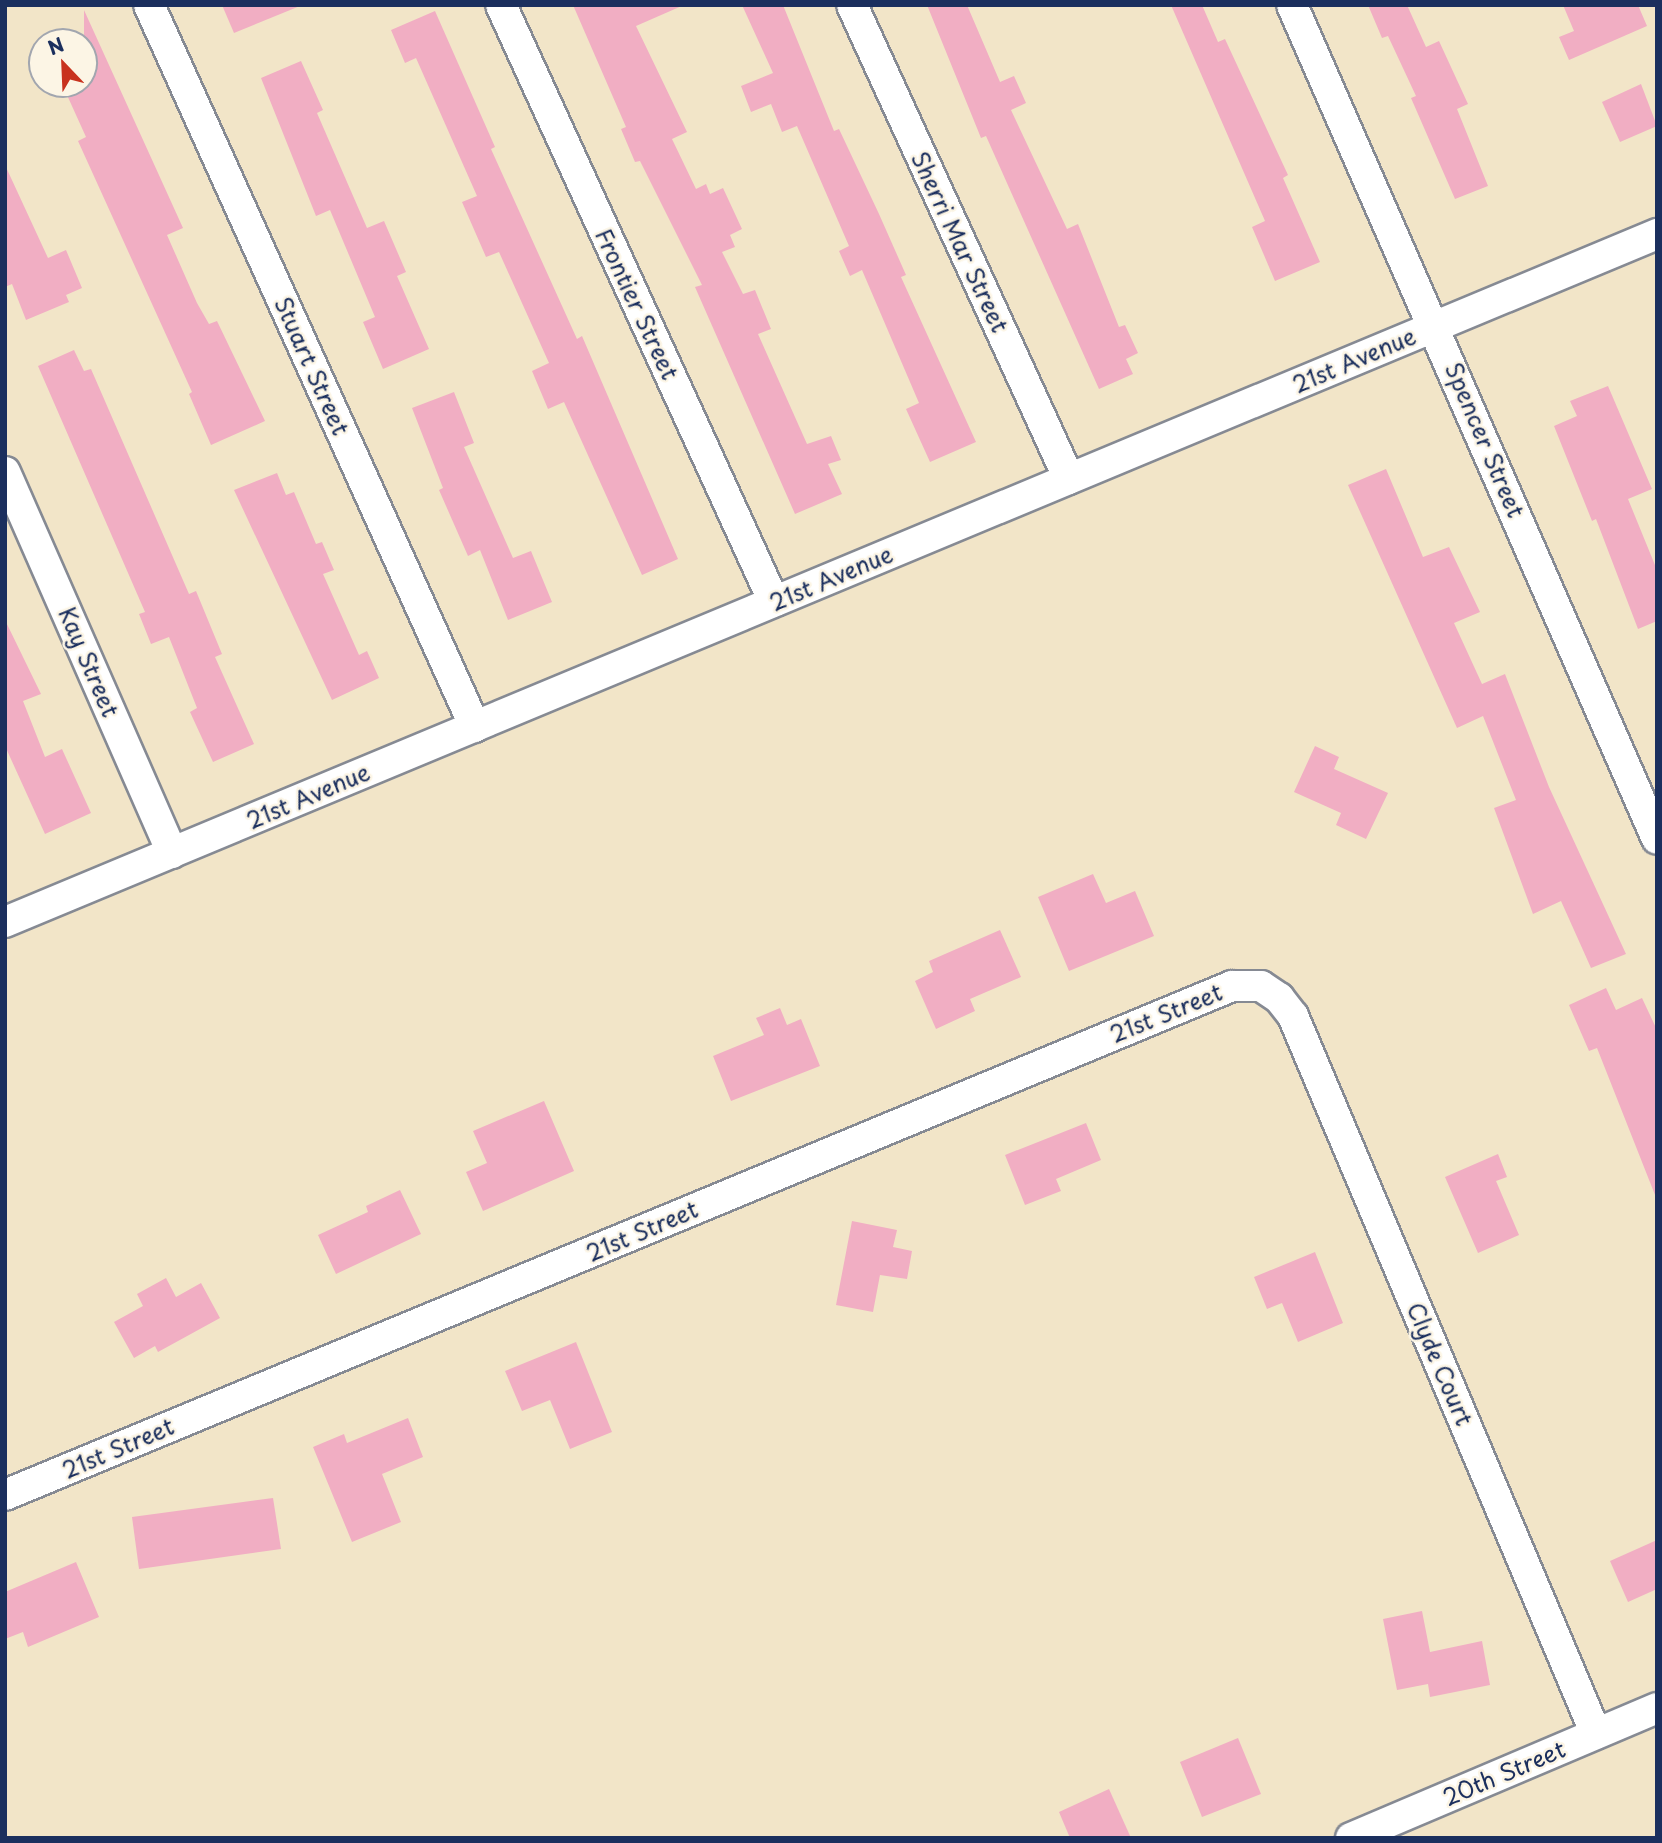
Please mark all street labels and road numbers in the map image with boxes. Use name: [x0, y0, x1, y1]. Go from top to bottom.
street label: Sherri Mar Street: [906, 147, 1014, 337]
street label: Frontier Street: [590, 224, 684, 384]
street label: Stuart Street: [270, 293, 354, 439]
street label: 21st Avenue: [1288, 321, 1420, 399]
street label: Spencer Street: [1440, 358, 1530, 522]
street label: 21st Avenue: [765, 539, 897, 617]
street label: Kay Street: [53, 602, 125, 722]
street label: 21st Avenue: [242, 757, 374, 835]
street label: 21st Street: [1104, 977, 1228, 1049]
street label: 21st Street: [580, 1194, 704, 1268]
street label: Clyde Court: [1401, 1298, 1479, 1430]
street label: 21st Street: [56, 1411, 180, 1485]
street label: 20th Street: [1438, 1735, 1570, 1811]

